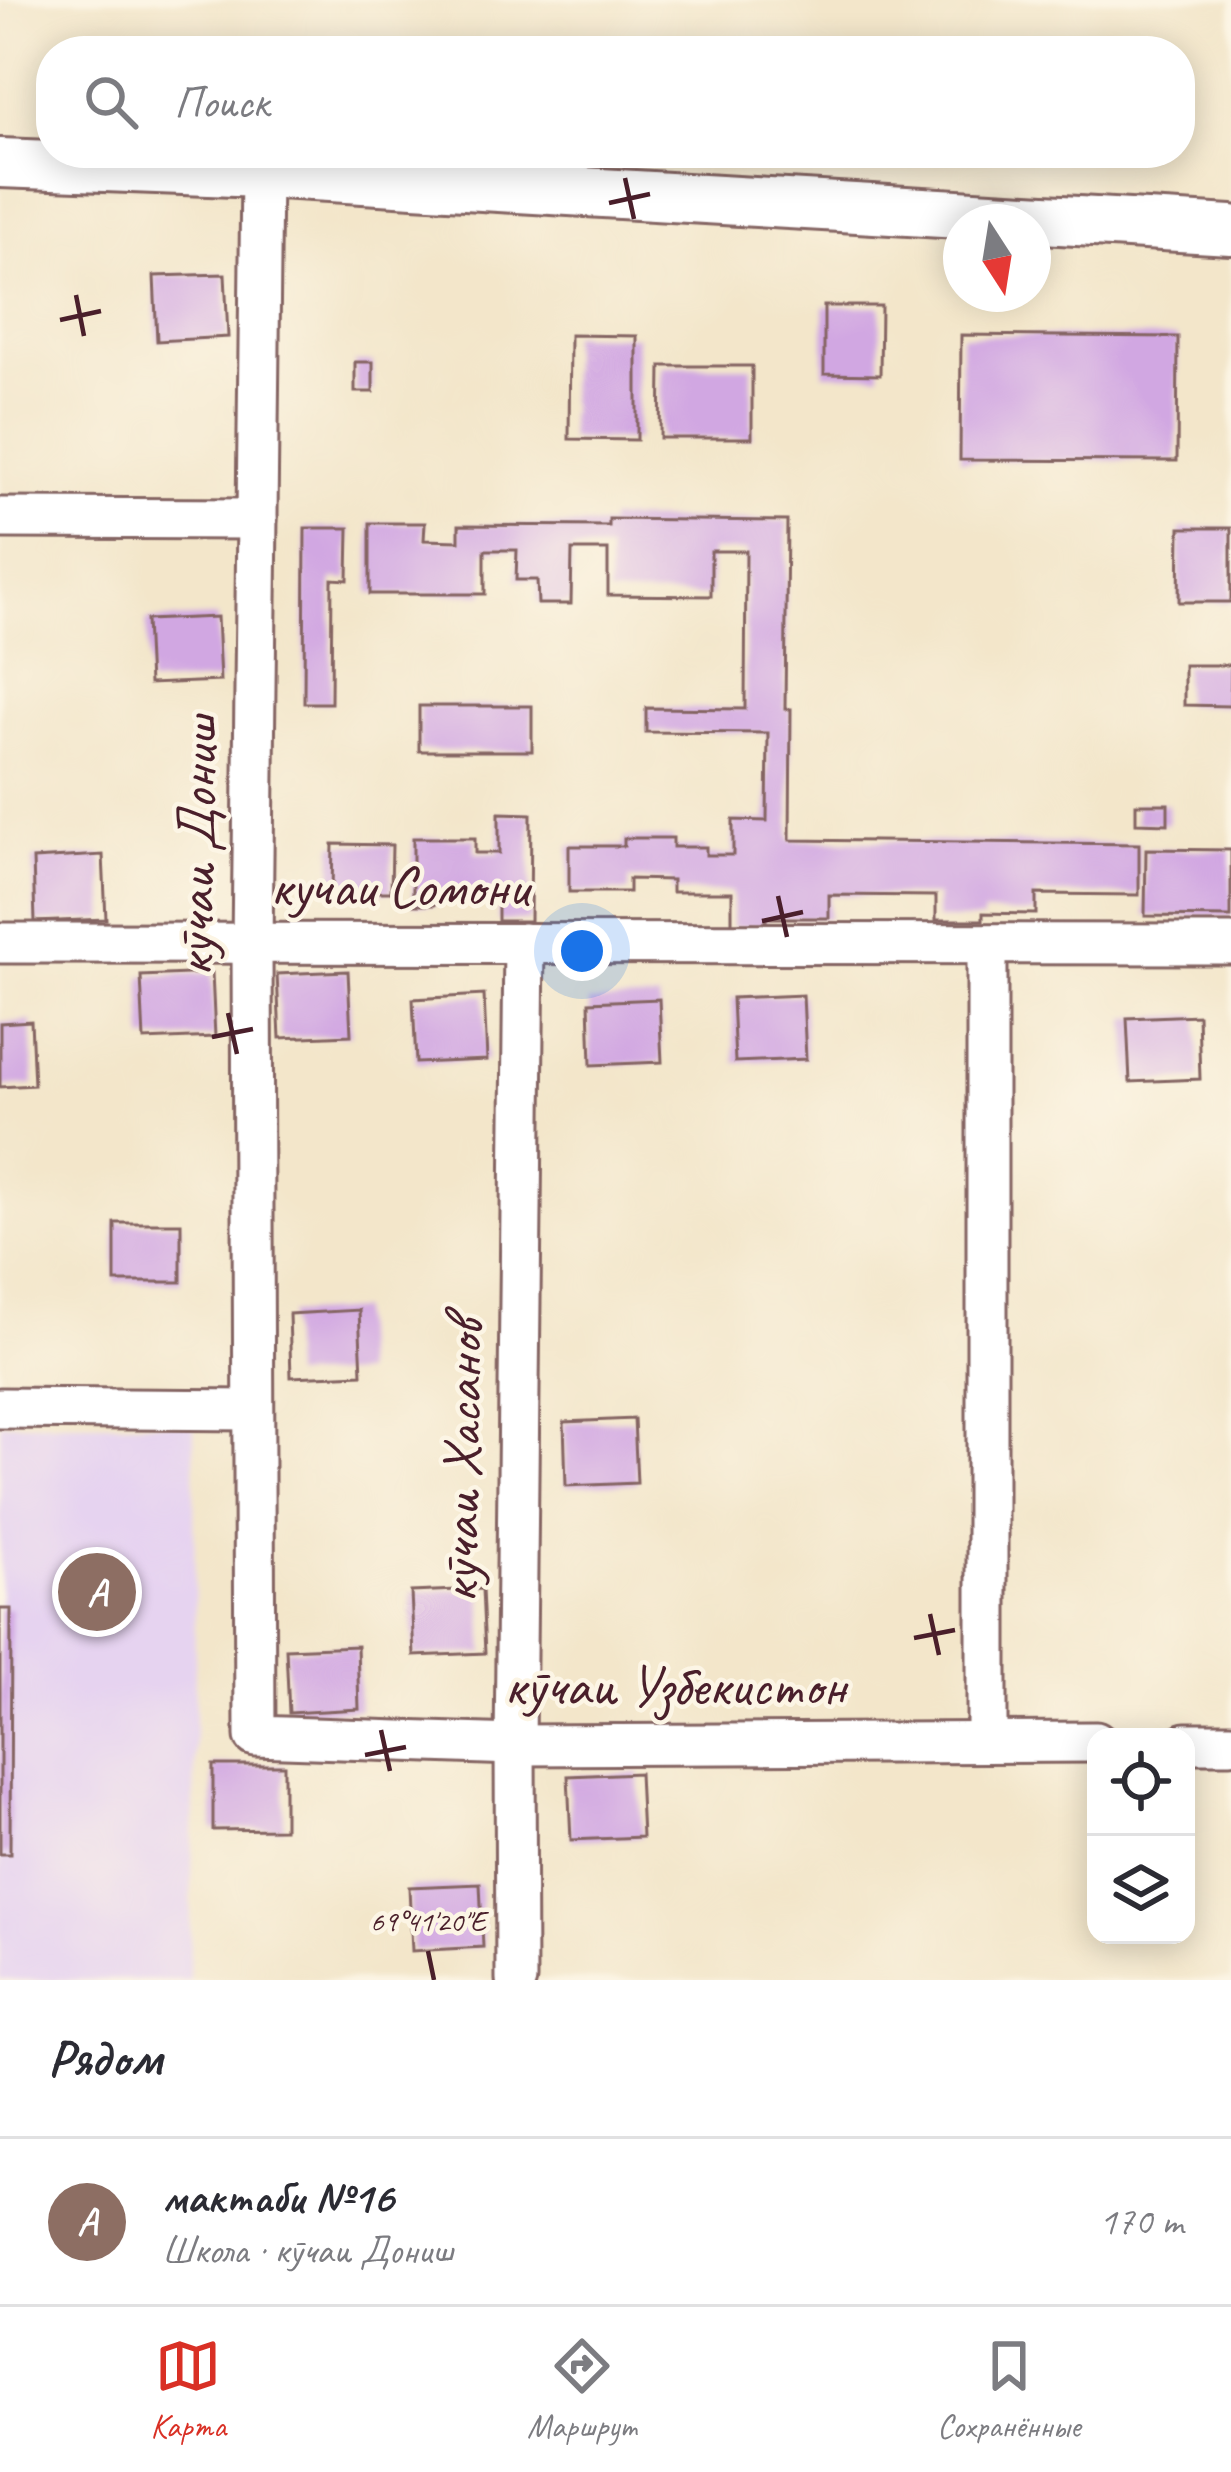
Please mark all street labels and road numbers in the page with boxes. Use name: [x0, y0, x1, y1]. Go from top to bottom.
street label: кӯчаи Дониш: [158, 713, 234, 977]
street label: кучаи Сомони: [270, 851, 533, 923]
street label: кӯчаи Хасанов: [423, 1306, 500, 1604]
street label: кӯчаи Узбекистон: [504, 1650, 849, 1722]

